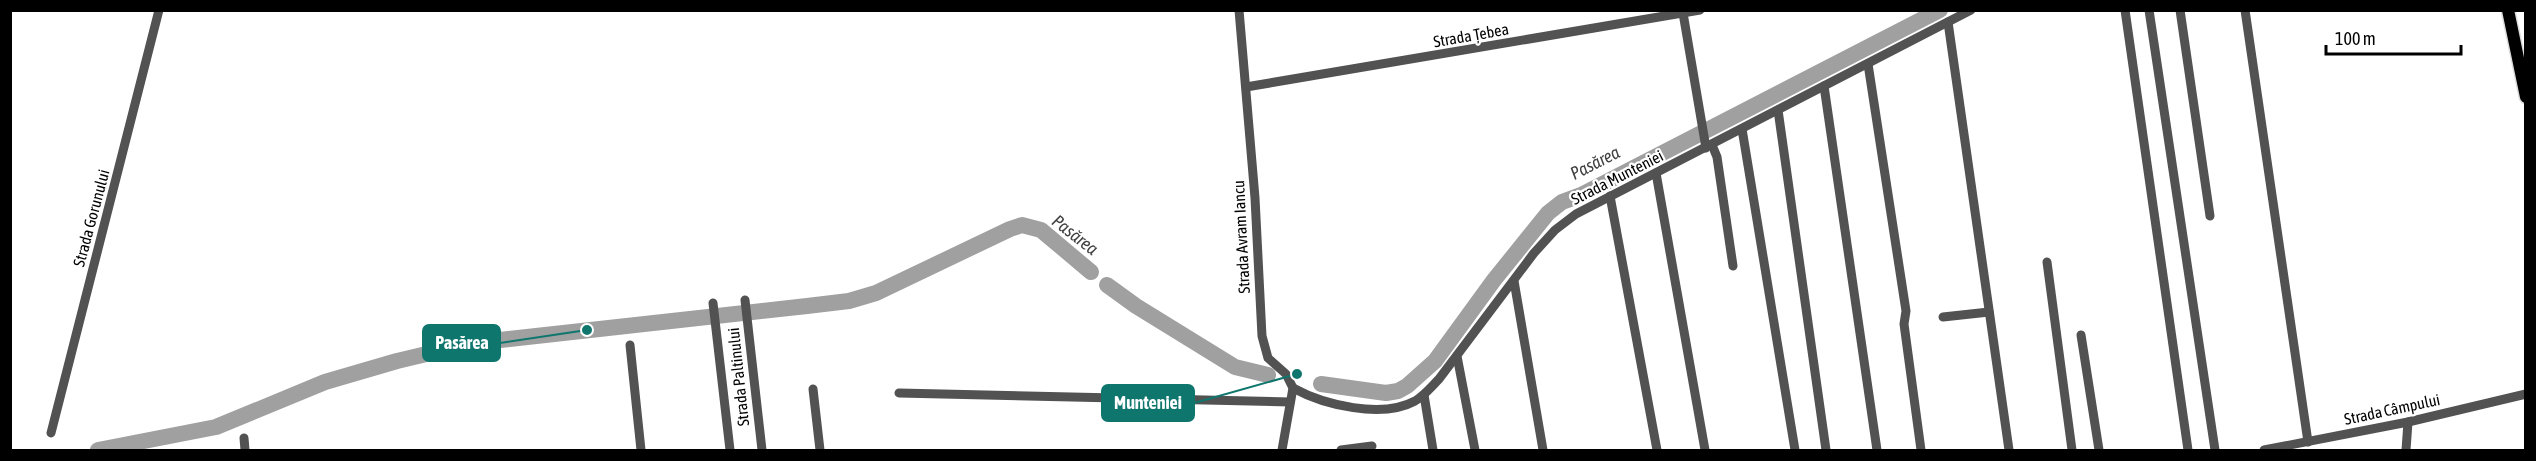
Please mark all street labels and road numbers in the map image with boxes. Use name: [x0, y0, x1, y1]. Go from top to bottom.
street label: Strada Țebea: [1432, 20, 1510, 51]
street label: Strada Munteniei: [1568, 146, 1666, 208]
street label: Strada Gorunului: [69, 167, 113, 269]
street label: Strada Avram Iancu: [1229, 180, 1253, 294]
street label: Strada Paltinului: [724, 327, 752, 427]
street label: Strada Câmpului: [2342, 390, 2442, 429]

